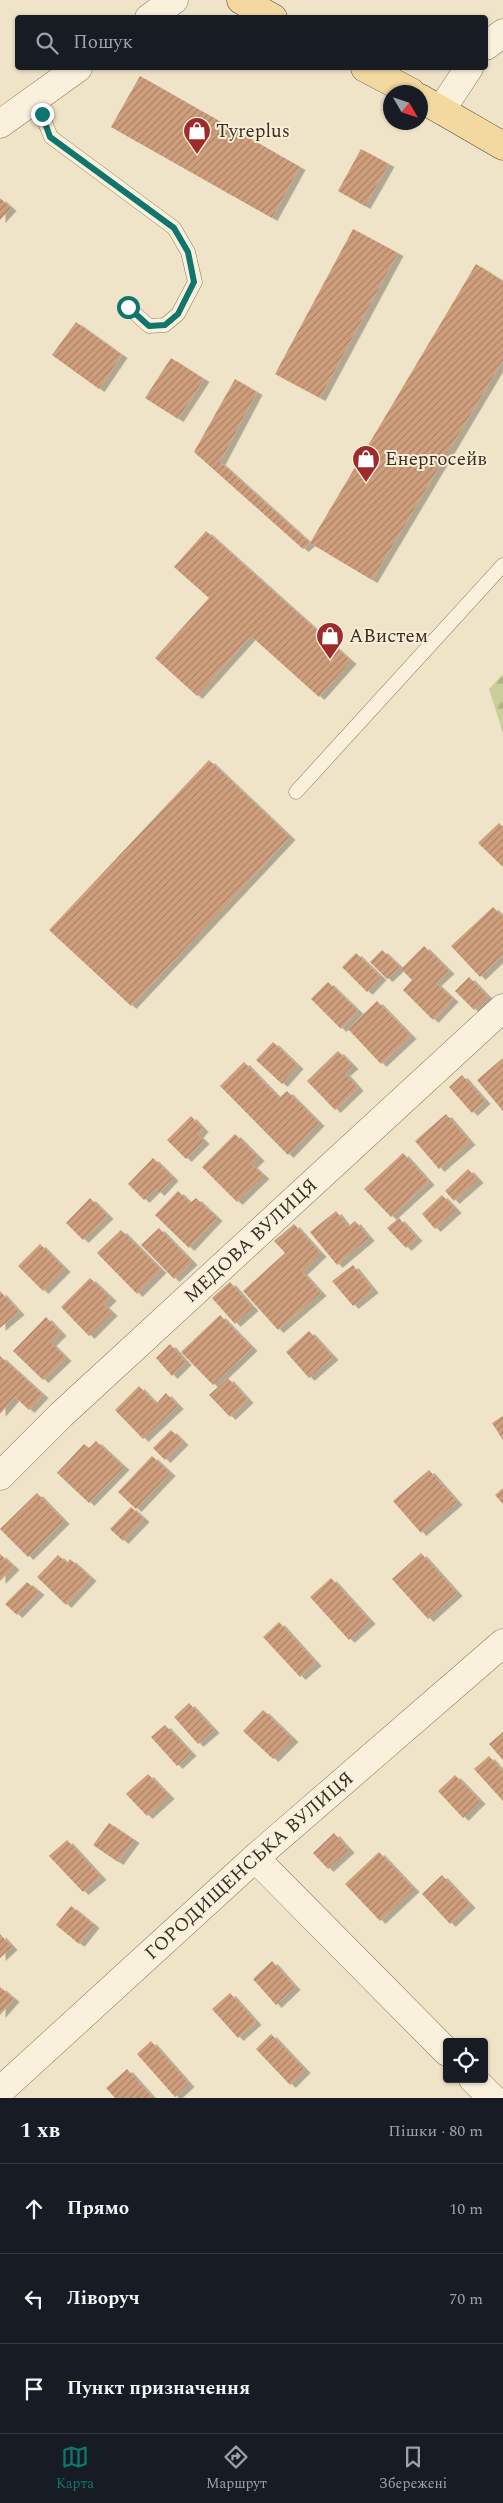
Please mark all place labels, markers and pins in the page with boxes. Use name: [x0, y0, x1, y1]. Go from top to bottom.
shop icon: Tyreplus: [182, 116, 212, 155]
place label: Tyreplus: [216, 117, 290, 146]
shop icon: Енергосейв: [351, 444, 381, 483]
place label: Енергосейв: [385, 445, 487, 474]
shop icon: АВистем: [315, 621, 345, 660]
place label: АВистем: [349, 622, 428, 651]

